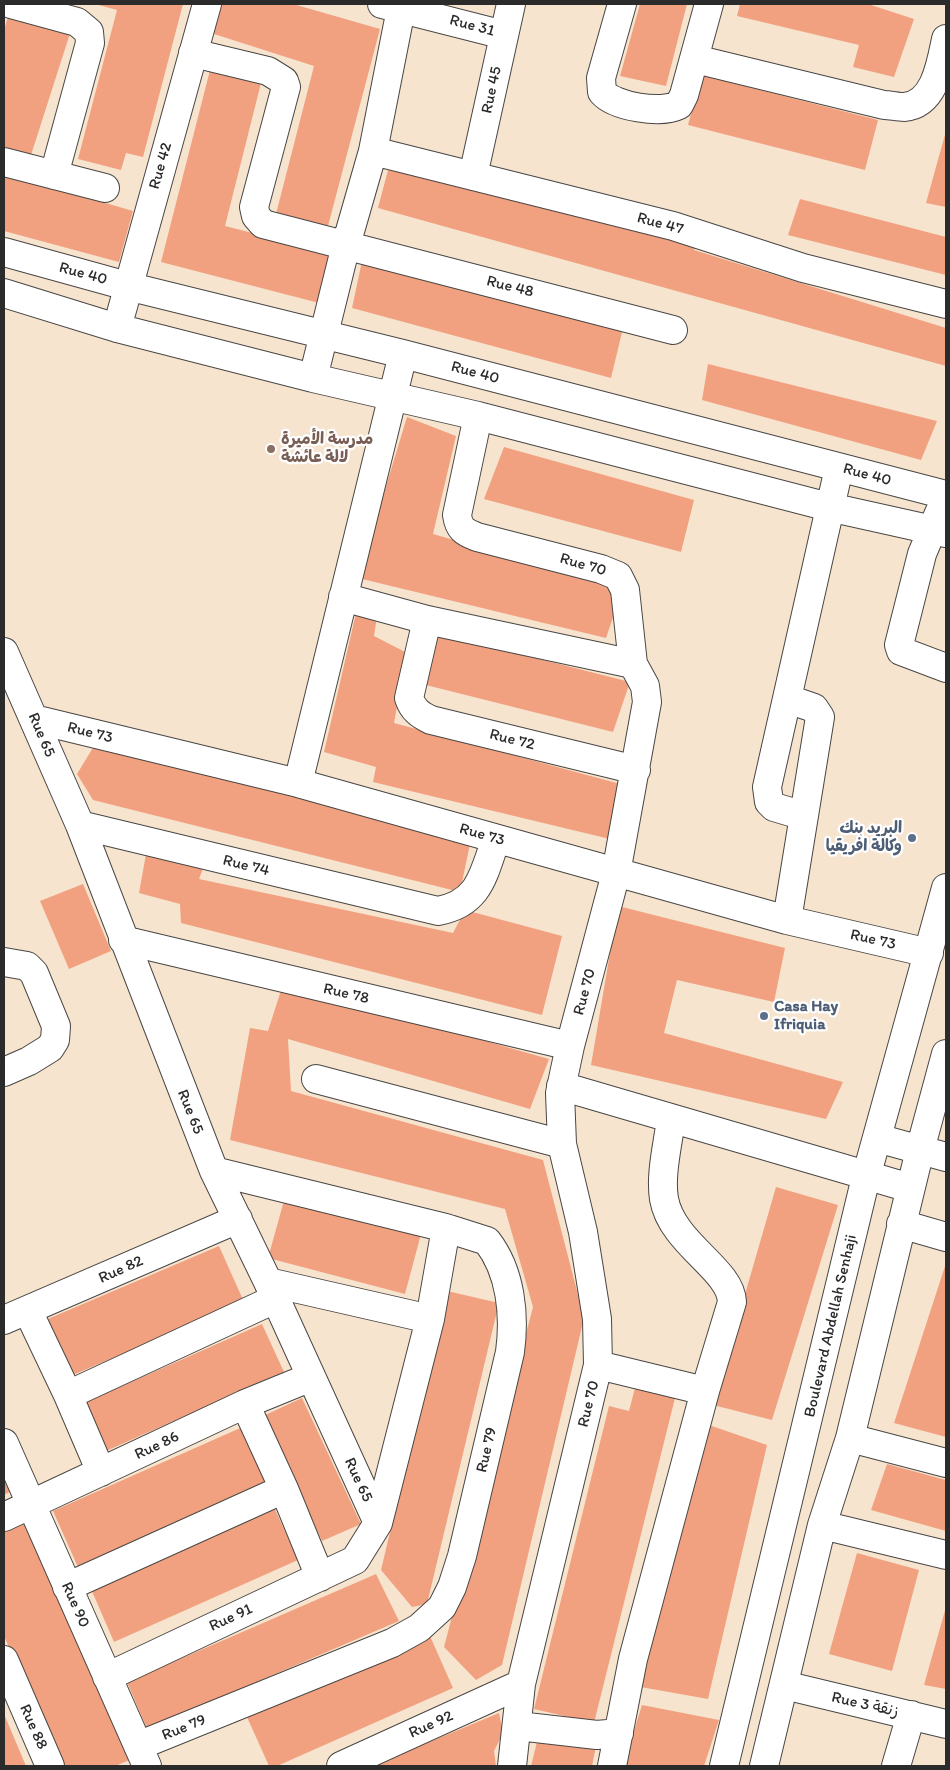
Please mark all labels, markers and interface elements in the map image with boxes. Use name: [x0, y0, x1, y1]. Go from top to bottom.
street label: Rue 31: [447, 11, 497, 41]
street label: Rue 45: [478, 65, 506, 115]
street label: Rue 42: [145, 140, 177, 192]
street label: Rue 47: [635, 209, 685, 239]
street label: Rue 40: [57, 258, 109, 290]
street label: Rue 48: [484, 272, 536, 302]
street label: Rue 40: [449, 357, 501, 389]
place label: مدرسة الأميرة لالة عائشة: [281, 430, 373, 468]
marker: مدرسة الأميرة لالة عائشة: [265, 443, 277, 455]
street label: Rue 40: [841, 459, 893, 491]
street label: Rue 70: [558, 549, 608, 581]
street label: Rue 65: [23, 710, 59, 760]
street label: Rue 73: [65, 718, 115, 748]
street label: Rue 72: [487, 725, 537, 755]
street label: Rue 73: [457, 819, 507, 851]
place label: البريد بنك وكالة افريقيا: [826, 819, 902, 857]
marker: البريد بنك وكالة افريقيا: [906, 832, 918, 844]
street label: Rue 74: [221, 851, 271, 881]
street label: Rue 73: [848, 925, 898, 955]
street label: Rue 70: [570, 967, 600, 1017]
street label: Rue 78: [321, 979, 371, 1009]
place label: Casa Hay Ifriquia: [774, 997, 838, 1035]
marker: Casa Hay Ifriquia: [758, 1010, 770, 1022]
street label: Rue 65: [172, 1087, 208, 1137]
street label: Boulevard Abdellah Senhaji: [801, 1233, 861, 1419]
street label: Rue 82: [96, 1252, 146, 1288]
street label: Rue 70: [574, 1379, 604, 1429]
street label: Rue 79: [472, 1425, 502, 1475]
street label: Rue 86: [132, 1427, 182, 1465]
street label: Rue 65: [339, 1455, 377, 1505]
street label: Rue 90: [56, 1579, 94, 1631]
street label: Rue 91: [206, 1600, 256, 1636]
street label: Rue 3 زنقة: [830, 1688, 900, 1722]
street label: Rue 88: [15, 1702, 51, 1752]
street label: Rue 92: [406, 1707, 456, 1743]
street label: Rue 79: [159, 1710, 209, 1746]

